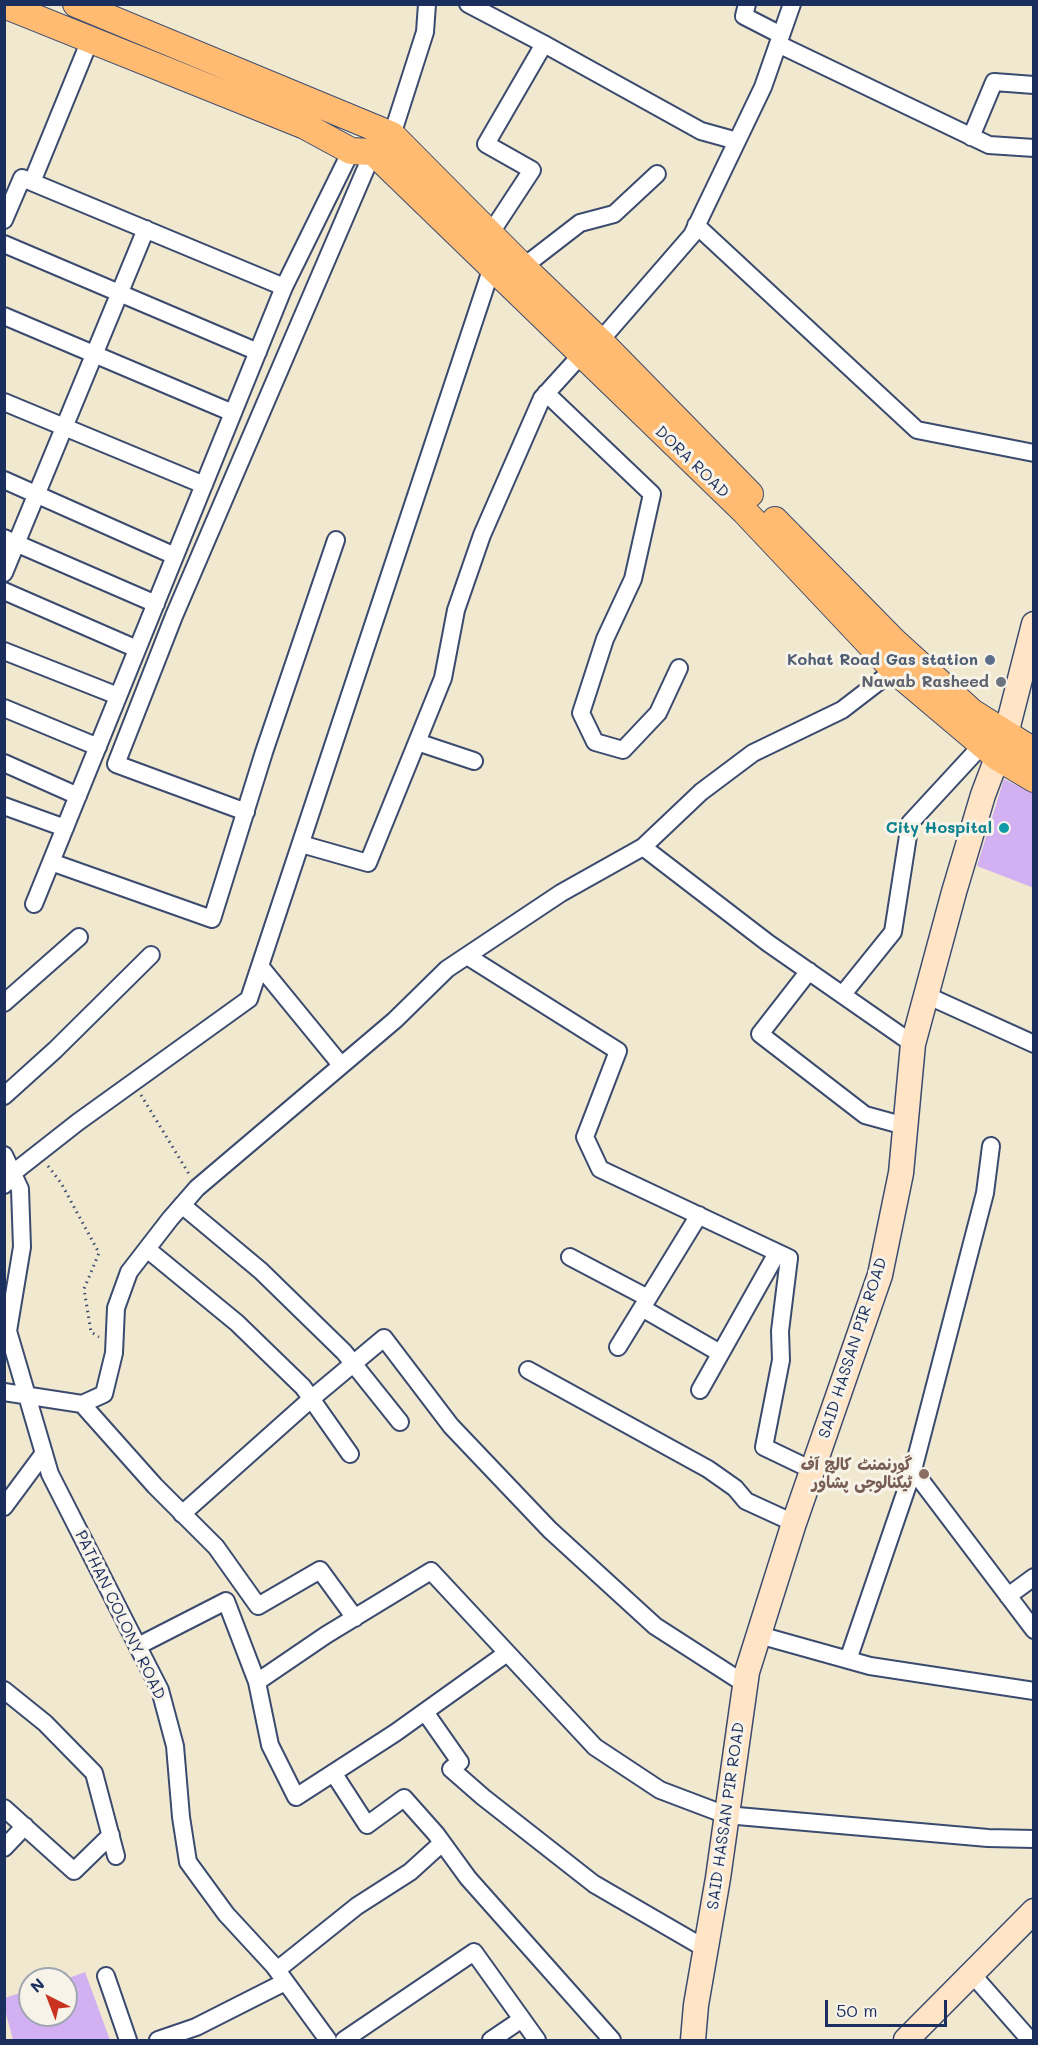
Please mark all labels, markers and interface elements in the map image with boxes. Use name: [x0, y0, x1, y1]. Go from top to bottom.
street label: DORA ROAD: [651, 422, 733, 502]
place label: Kohat Road Gas station: [787, 650, 978, 670]
marker: Kohat Road Gas station: [983, 653, 997, 667]
place label: Nawab Rasheed: [861, 672, 989, 692]
marker: Nawab Rasheed: [994, 675, 1008, 689]
place label: City Hospital: [886, 818, 992, 838]
marker: City Hospital: [997, 821, 1011, 835]
street label: SAID HASSAN PIR ROAD: [815, 1255, 891, 1441]
place label: گورنمنٹ کالج آف ٹیکنالوجی پشاور: [801, 1455, 912, 1493]
marker: گورنمنٹ کالج آف ٹیکنالوجی پشاور: [917, 1467, 931, 1481]
street label: PATHAN COLONY ROAD: [71, 1527, 169, 1703]
street label: SAID HASSAN PIR ROAD: [703, 1721, 749, 1911]
north arrow: [18, 1967, 78, 2027]
text: N: [25, 1973, 49, 1997]
scale bar: [828, 1988, 950, 2026]
text: 50 m: [836, 1998, 878, 2022]

